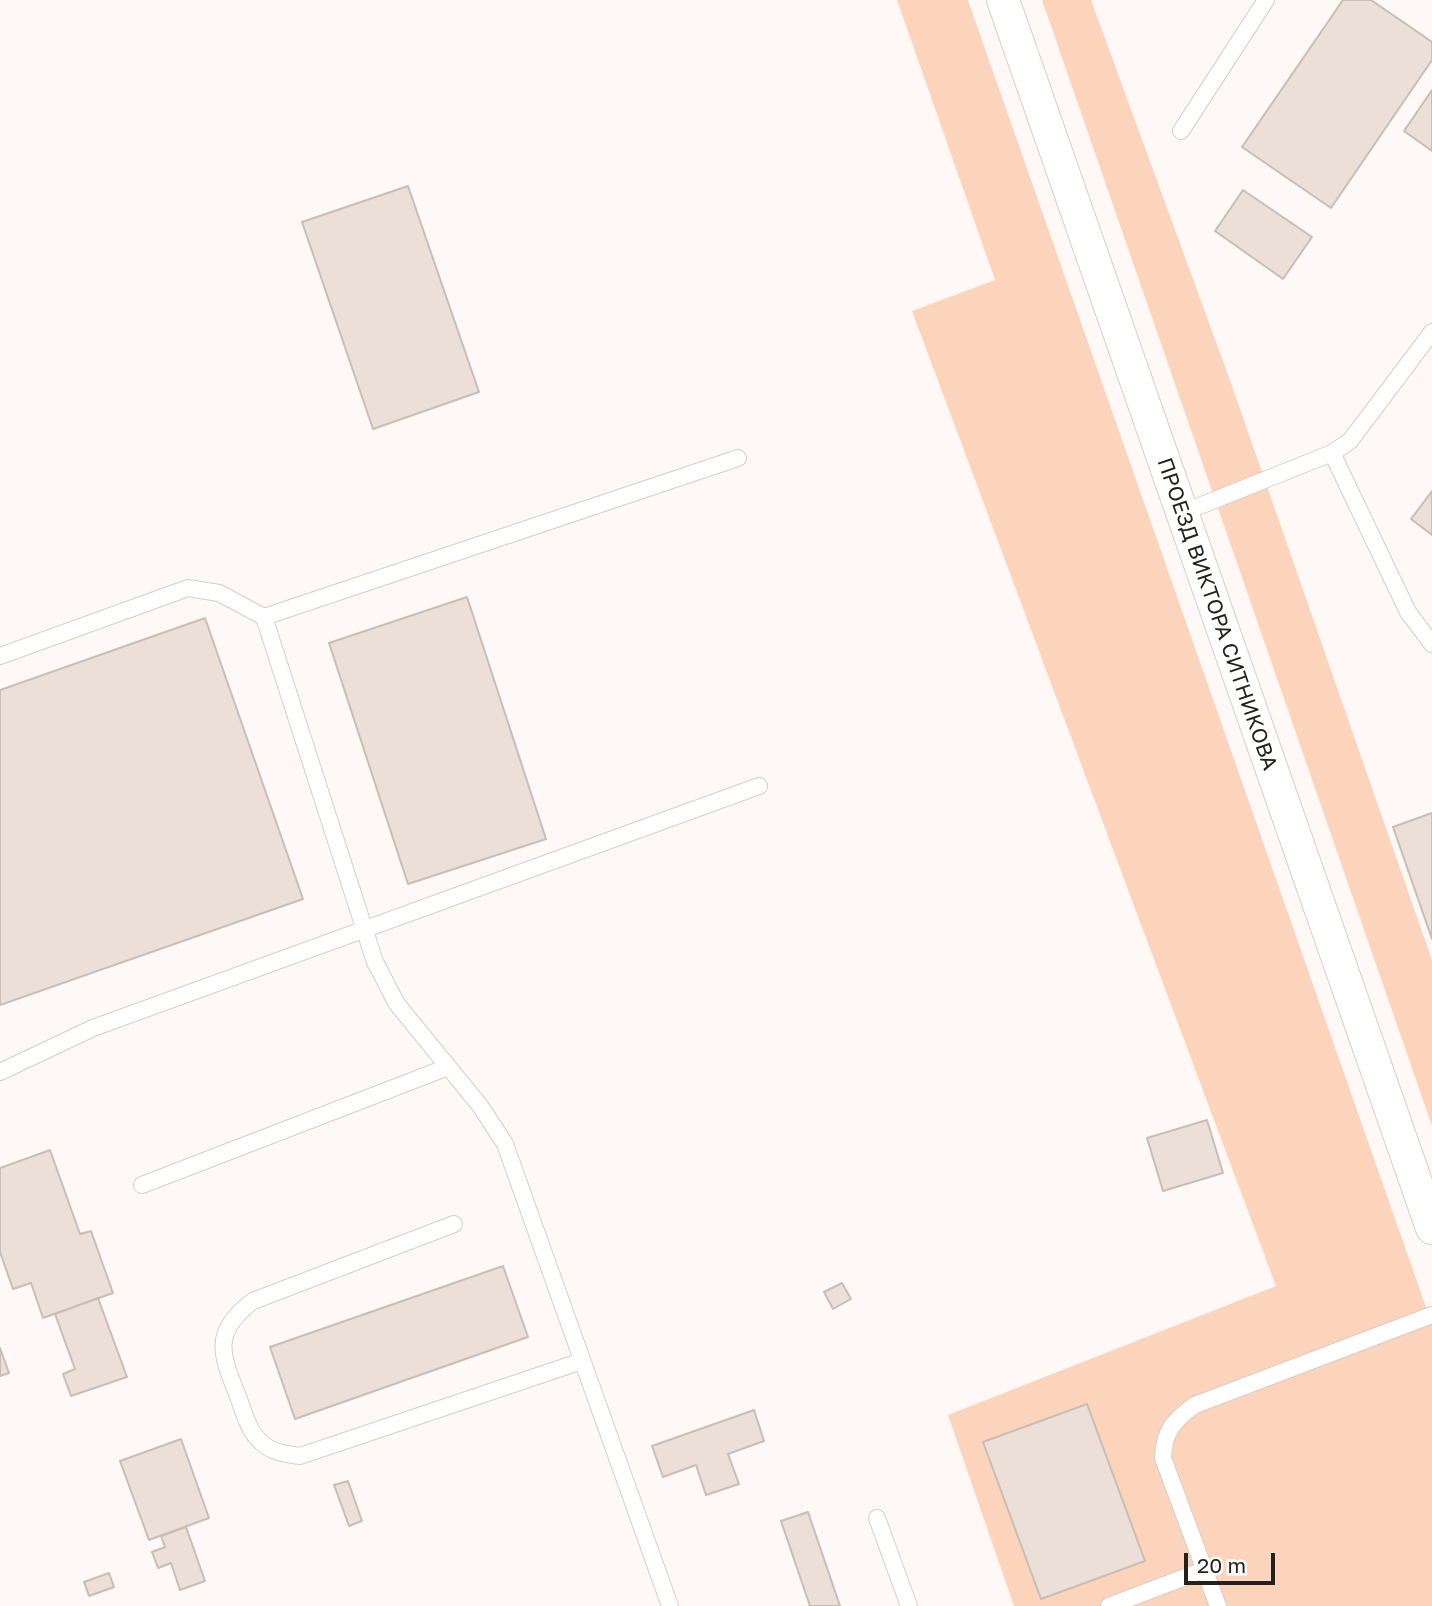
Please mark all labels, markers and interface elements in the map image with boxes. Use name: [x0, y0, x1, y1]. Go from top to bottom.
street label: ПРОЕЗД ВИКТОРА СИТНИКОВА: [1152, 454, 1282, 774]
scale bar: [1187, 1540, 1278, 1584]
text: 20 m: [1197, 1552, 1246, 1578]

